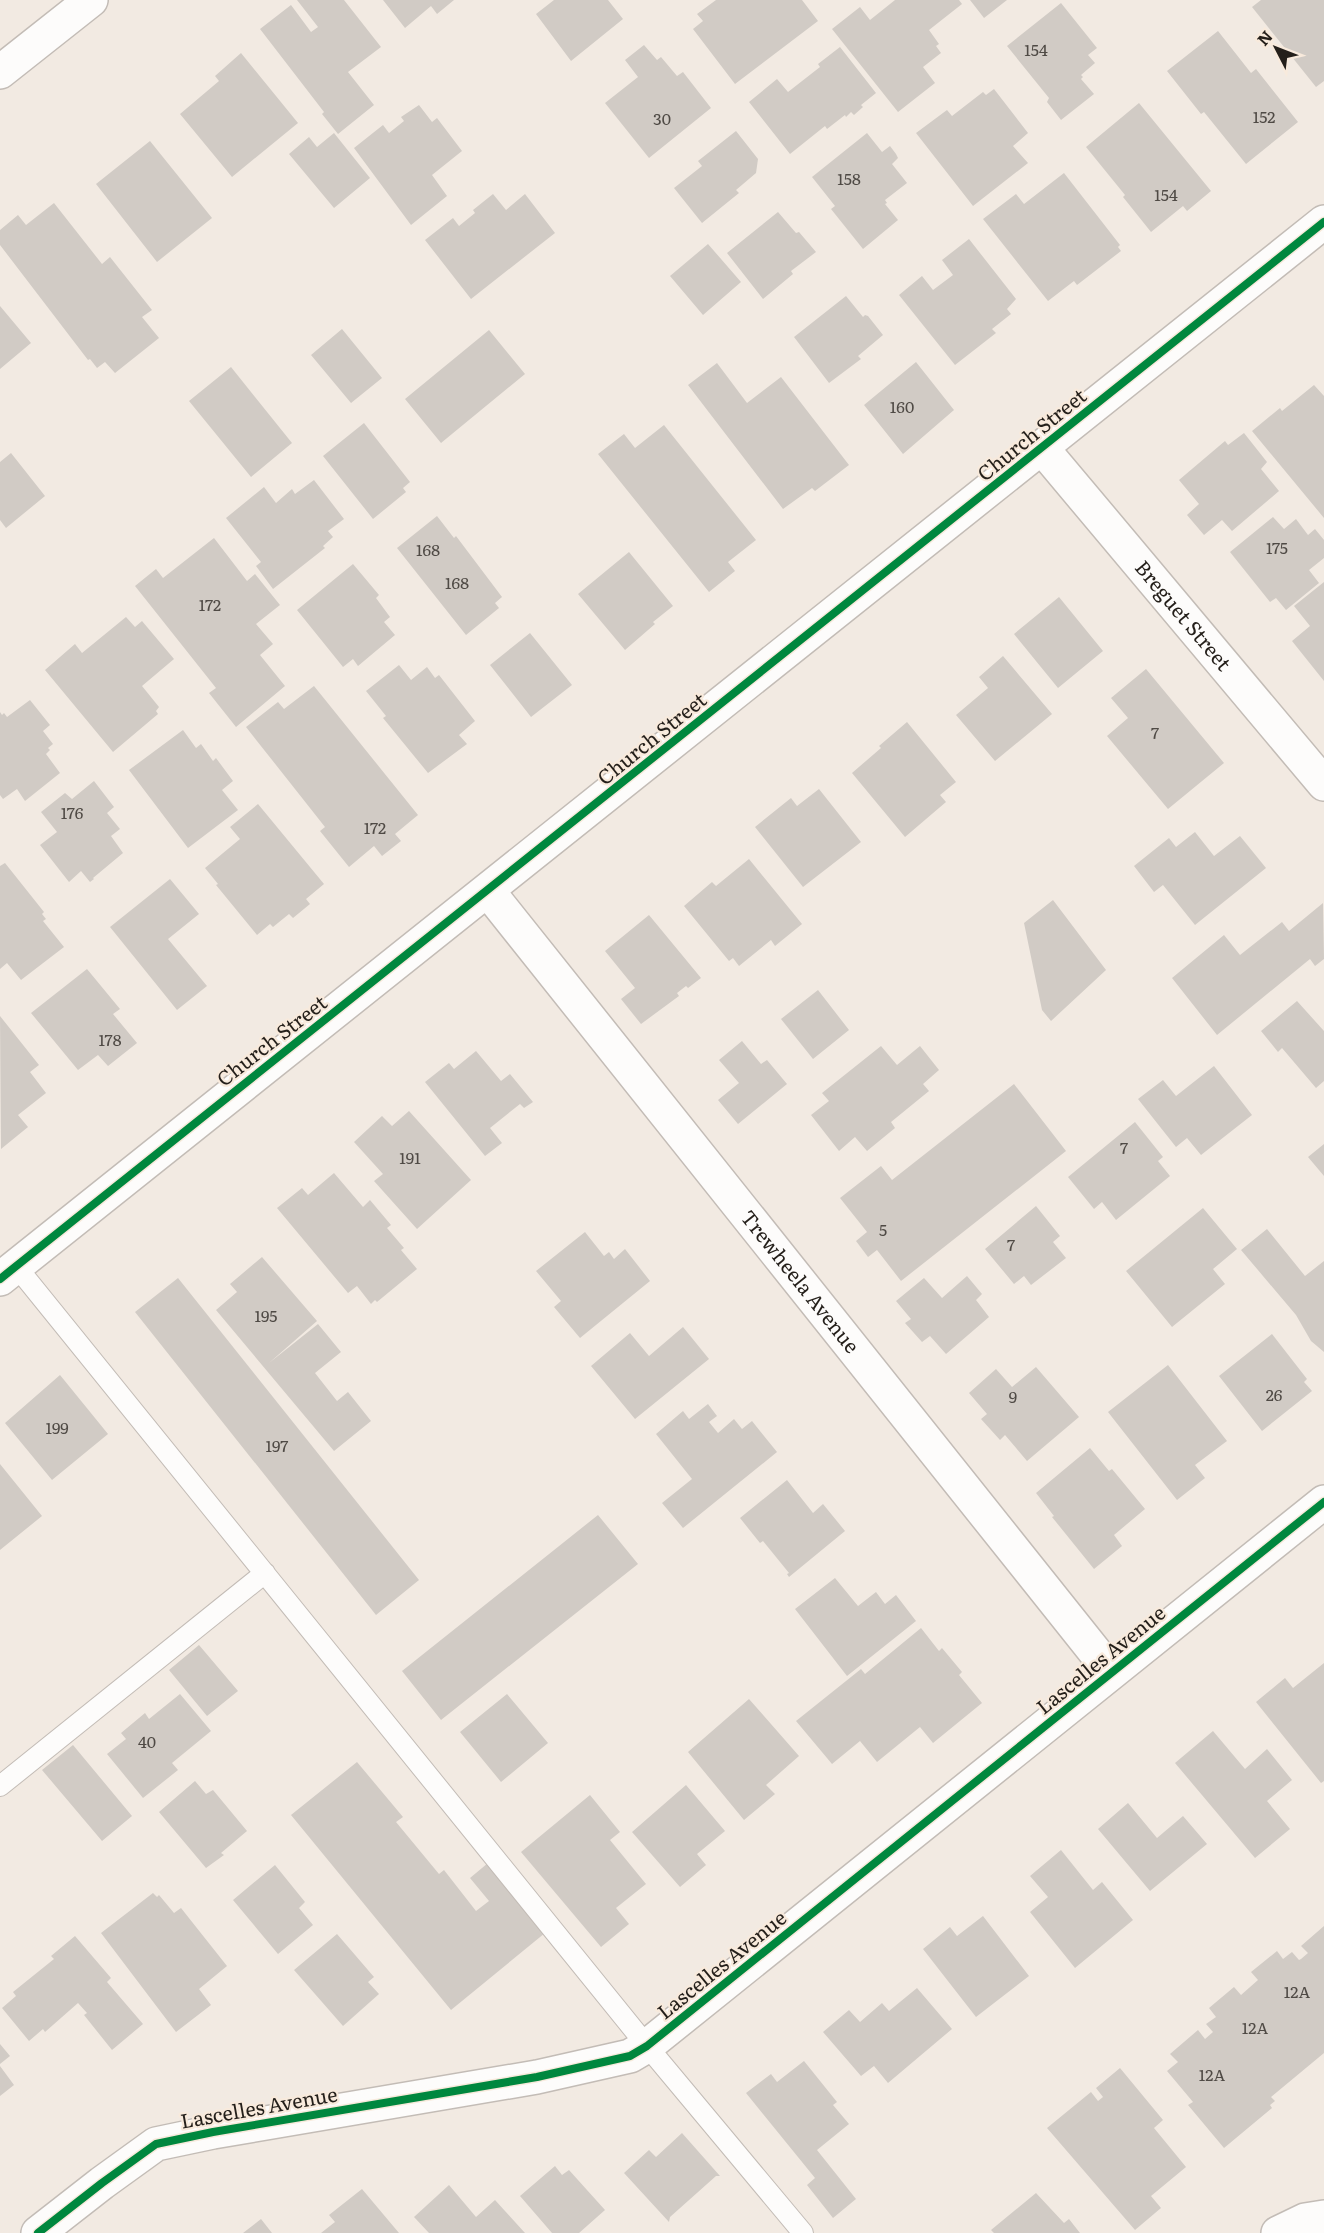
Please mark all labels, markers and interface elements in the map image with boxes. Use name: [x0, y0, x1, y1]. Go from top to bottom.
north arrow: [1246, 18, 1306, 78]
text: N: [1251, 24, 1278, 50]
house number: 154: [1024, 37, 1048, 61]
house number: 152: [1253, 104, 1275, 128]
house number: 30: [653, 106, 671, 130]
house number: 158: [837, 166, 861, 190]
house number: 154: [1154, 182, 1178, 206]
street label: Church Street: [970, 380, 1092, 487]
house number: 160: [890, 394, 914, 418]
house number: 175: [1266, 535, 1288, 559]
house number: 168: [416, 537, 440, 561]
street label: Breguet Street: [1129, 553, 1240, 676]
house number: 168: [445, 570, 469, 594]
house number: 172: [199, 592, 221, 616]
street label: Church Street: [590, 684, 712, 791]
house number: 7: [1151, 720, 1159, 744]
house number: 176: [61, 800, 84, 824]
house number: 172: [364, 815, 386, 839]
street label: Church Street: [209, 987, 332, 1092]
house number: 178: [99, 1027, 122, 1051]
house number: 7: [1120, 1135, 1128, 1159]
house number: 191: [399, 1145, 421, 1169]
street label: Trewheela Avenue: [735, 1203, 868, 1359]
house number: 5: [879, 1217, 887, 1241]
house number: 7: [1007, 1232, 1015, 1256]
house number: 195: [254, 1303, 278, 1327]
house number: 26: [1266, 1382, 1283, 1406]
house number: 9: [1009, 1384, 1017, 1408]
house number: 199: [45, 1415, 69, 1439]
house number: 197: [266, 1433, 288, 1457]
street label: Lascelles Avenue: [1029, 1597, 1171, 1720]
house number: 40: [138, 1729, 156, 1753]
street label: Lascelles Avenue: [650, 1902, 792, 2025]
house number: 12A: [1284, 1979, 1310, 2003]
house number: 12A: [1242, 2015, 1268, 2039]
house number: 12A: [1199, 2062, 1225, 2086]
street label: Lascelles Avenue: [178, 2077, 339, 2135]

